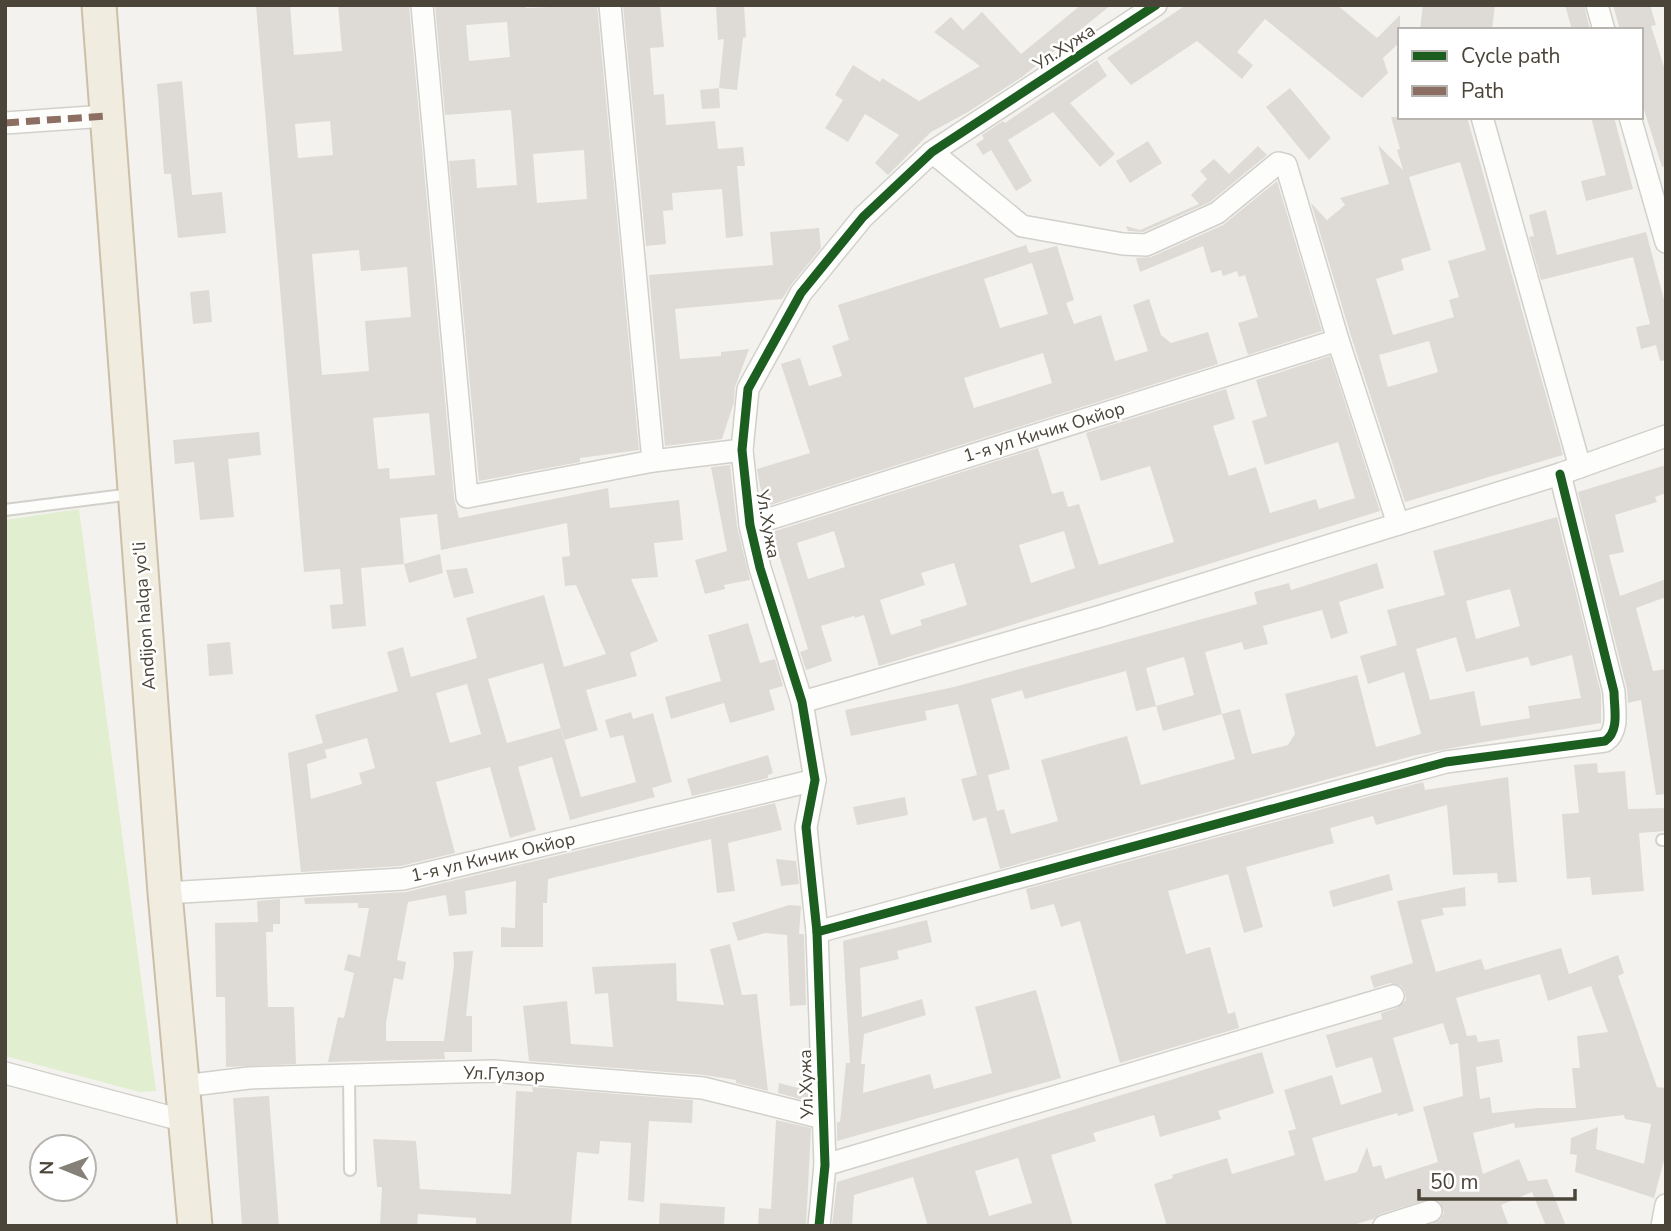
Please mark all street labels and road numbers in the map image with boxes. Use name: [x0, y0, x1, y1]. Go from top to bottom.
street label: Ул.Хужа: [1028, 18, 1100, 76]
street label: 1-я ул Кичик Окйор: [960, 396, 1128, 468]
street label: Ул.Хужа: [750, 487, 786, 560]
street label: Andijon halqa yo‘li: [127, 541, 161, 691]
street label: 1-я ул Кичик Окйор: [409, 826, 577, 888]
street label: Ул.Хужа: [793, 1049, 819, 1120]
street label: Ул.Гулзор: [462, 1061, 545, 1087]

